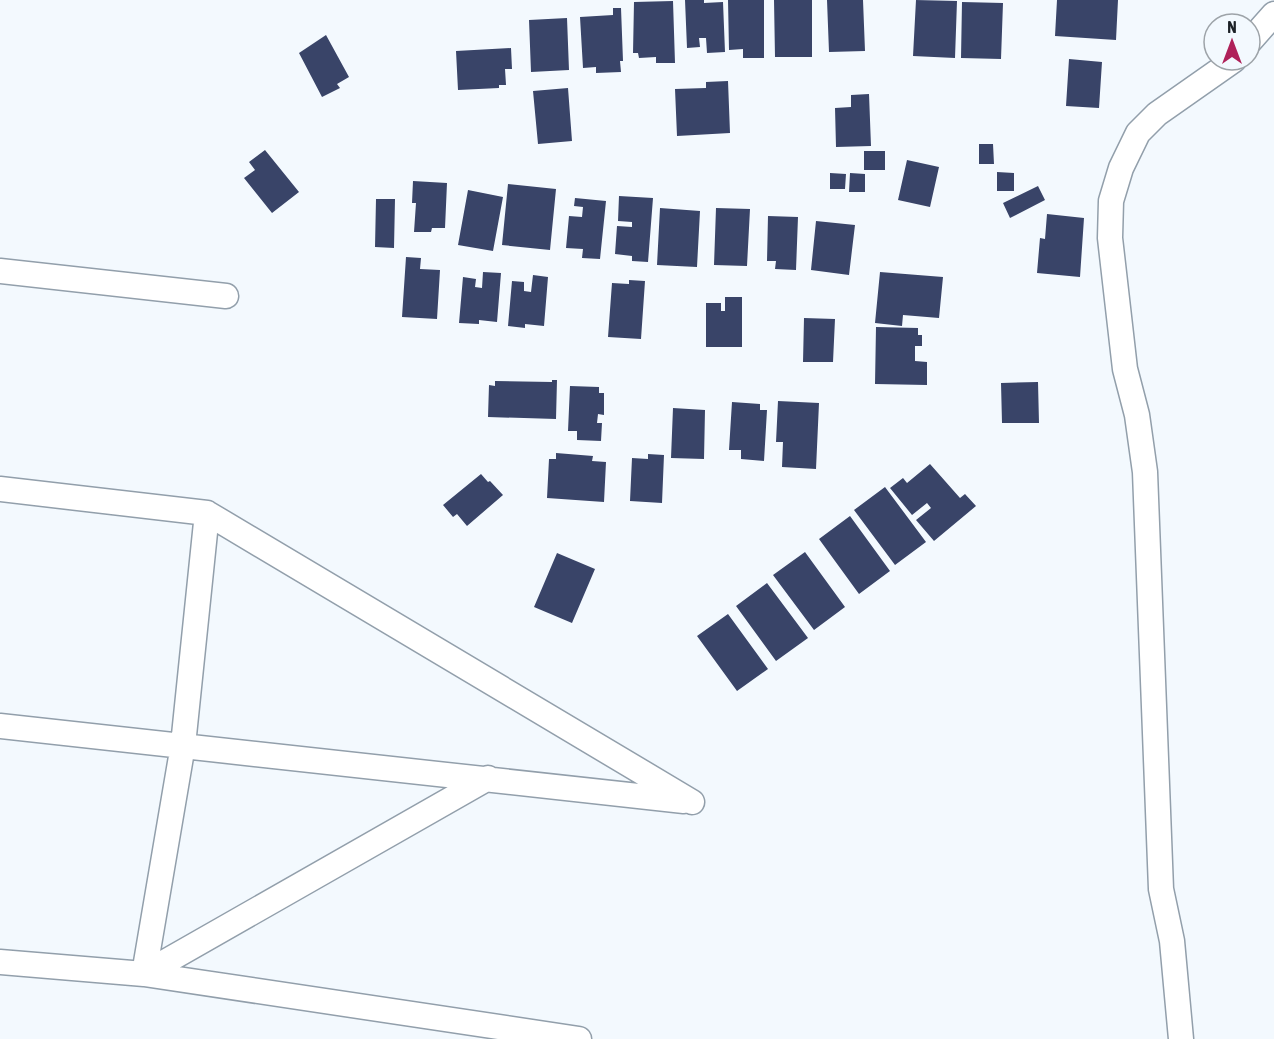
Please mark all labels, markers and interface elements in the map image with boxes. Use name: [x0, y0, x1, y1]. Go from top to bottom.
north arrow: [1202, 12, 1262, 72]
text: N: [1227, 18, 1237, 36]

